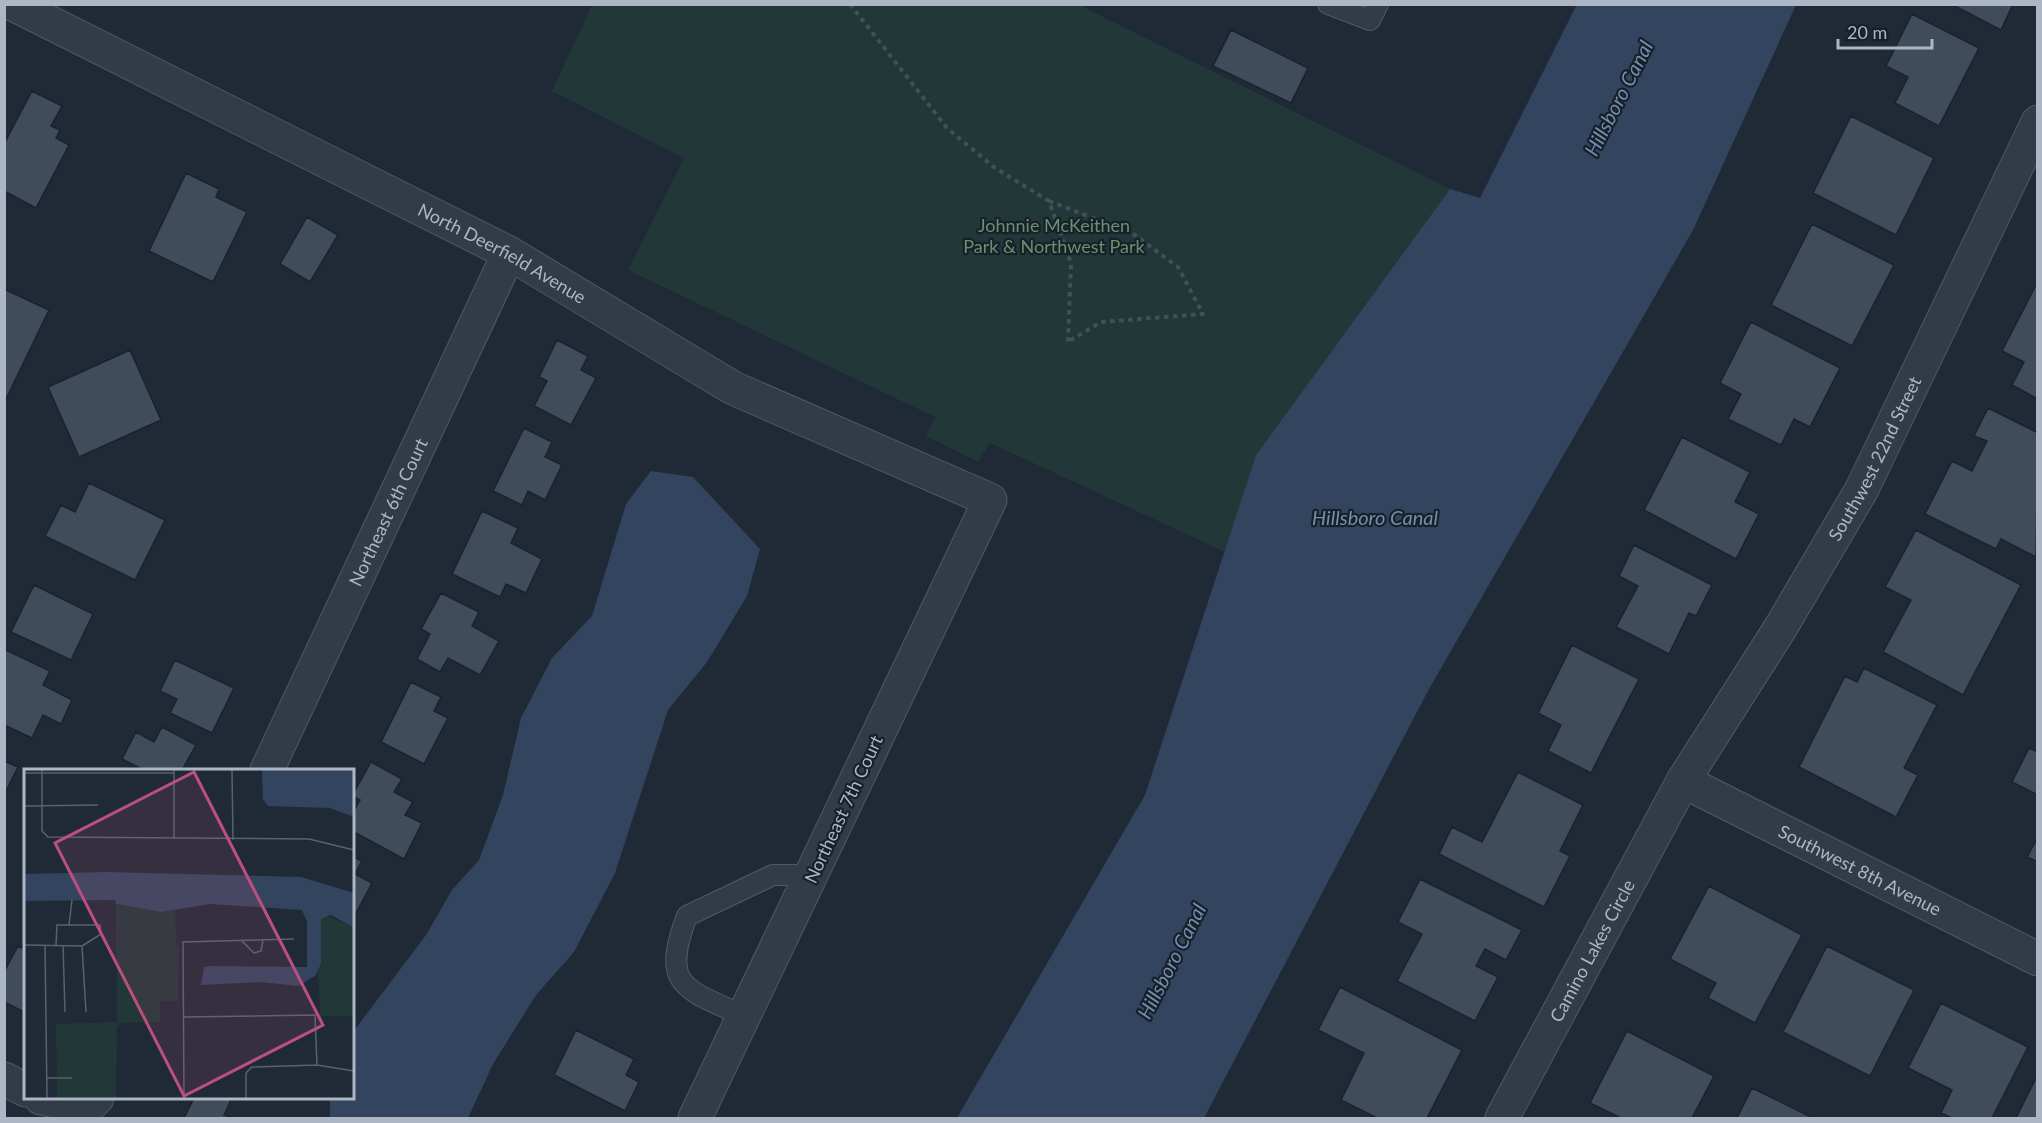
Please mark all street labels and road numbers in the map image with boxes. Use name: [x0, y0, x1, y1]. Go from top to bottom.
street label: North Deerfield Avenue: [415, 198, 590, 308]
street label: Southwest 22nd Street: [1823, 372, 1926, 545]
street label: Northeast 6th Court: [344, 434, 432, 589]
street label: Northeast 7th Court: [799, 731, 887, 886]
street label: Southwest 8th Avenue: [1775, 820, 1945, 920]
street label: Camino Lakes Circle: [1545, 876, 1639, 1026]

